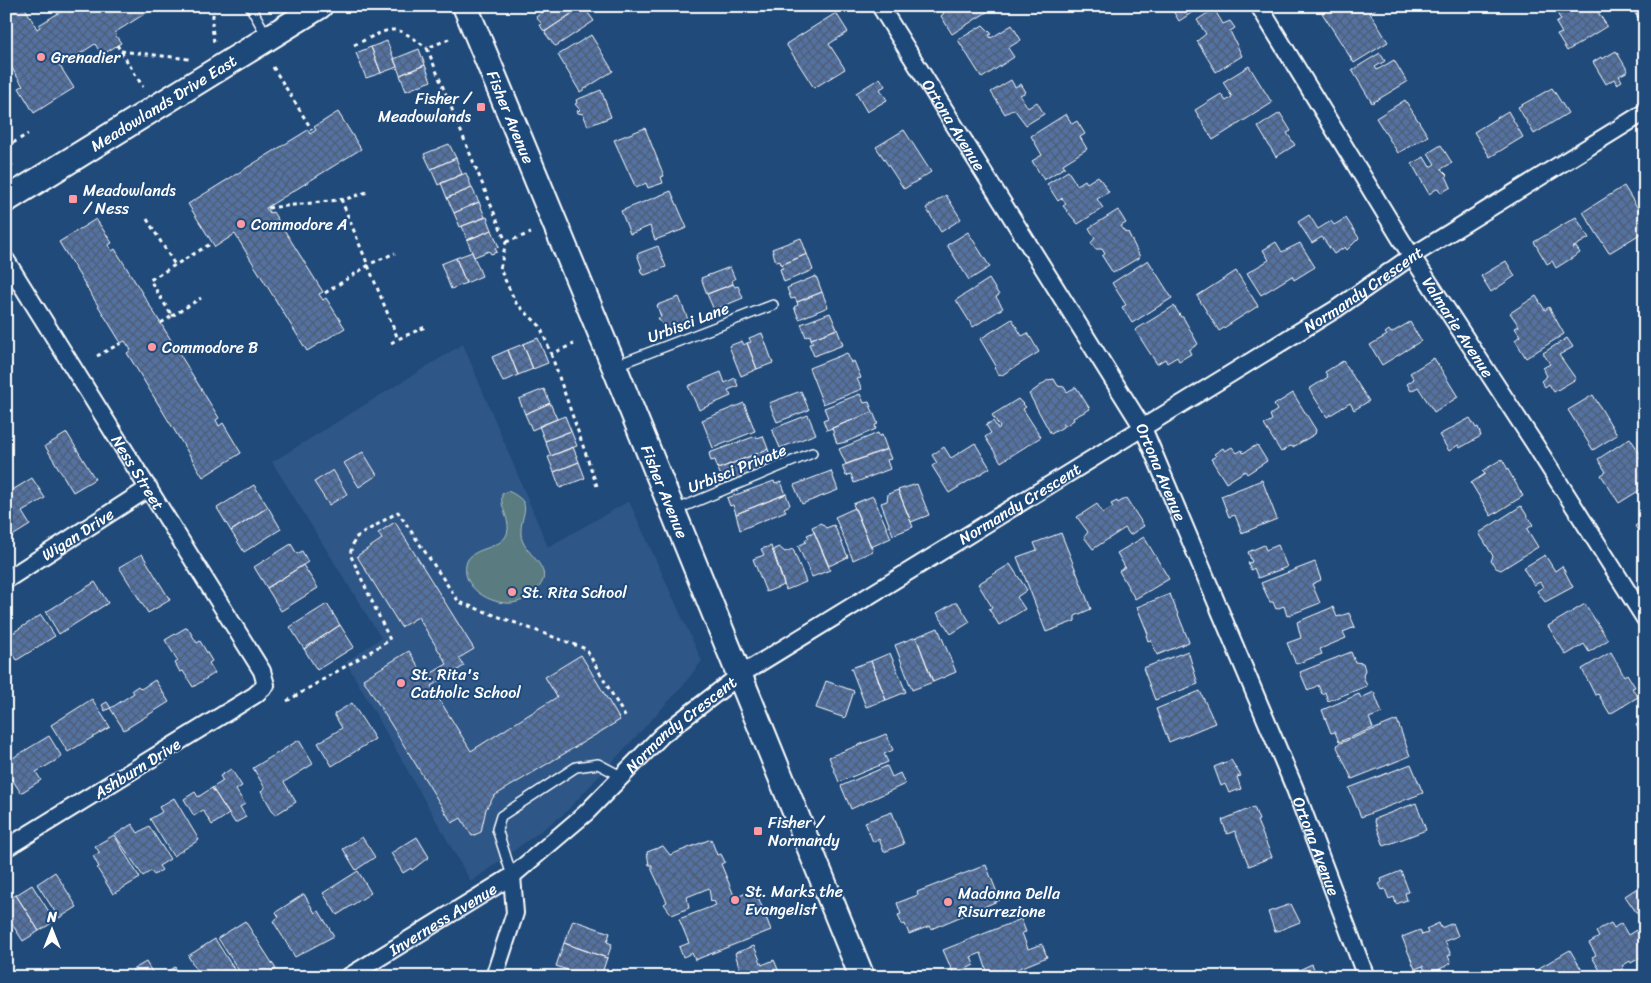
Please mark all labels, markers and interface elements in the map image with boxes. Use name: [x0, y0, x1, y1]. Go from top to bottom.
place label: Grenadier: [51, 43, 121, 72]
street label: Meadowlands Drive East: [85, 47, 243, 160]
marker: Grenadier: [35, 51, 47, 63]
street label: Fisher Avenue: [478, 66, 543, 168]
street label: Ortona Avenue: [914, 73, 993, 177]
place label: Fisher / Meadowlands: [378, 84, 473, 131]
marker: Fisher / Meadowlands: [475, 101, 487, 113]
place label: Meadowlands / Ness: [83, 176, 176, 223]
marker: Meadowlands / Ness: [67, 193, 79, 205]
place label: Commodore A: [251, 210, 348, 239]
marker: Commodore A: [235, 218, 247, 230]
street label: Normandy Crescent: [1298, 238, 1429, 341]
street label: Valmarie Avenue: [1414, 271, 1502, 384]
street label: Urbisci Lane: [643, 294, 733, 351]
place label: Commodore B: [162, 333, 258, 362]
marker: Commodore B: [146, 341, 158, 353]
street label: Ortona Avenue: [1128, 419, 1195, 526]
street label: Ness Street: [103, 429, 172, 516]
street label: Urbisci Private: [683, 435, 791, 502]
street label: Fisher Avenue: [632, 440, 697, 543]
street label: Normandy Crescent: [953, 455, 1087, 553]
street label: Wigan Drive: [35, 500, 120, 569]
place label: St. Rita School: [522, 578, 627, 607]
marker: St. Rita School: [506, 586, 518, 598]
place label: St. Rita's Catholic School: [411, 660, 521, 707]
street label: Normandy Crescent: [618, 668, 743, 780]
marker: St. Rita's Catholic School: [395, 677, 407, 689]
street label: Ashburn Drive: [87, 730, 187, 807]
street label: Ortona Avenue: [1284, 792, 1348, 900]
place label: Fisher / Normandy: [768, 808, 840, 855]
marker: Fisher / Normandy: [752, 825, 764, 837]
street label: Inverness Avenue: [382, 875, 503, 964]
place label: St. Marks the Evangelist: [745, 877, 843, 924]
place label: Madonna Della Risurrezione: [958, 879, 1061, 926]
marker: St. Marks the Evangelist: [729, 894, 741, 906]
marker: Madonna Della Risurrezione: [942, 896, 954, 908]
text: N: [46, 905, 57, 930]
north arrow: [28, 906, 78, 956]

